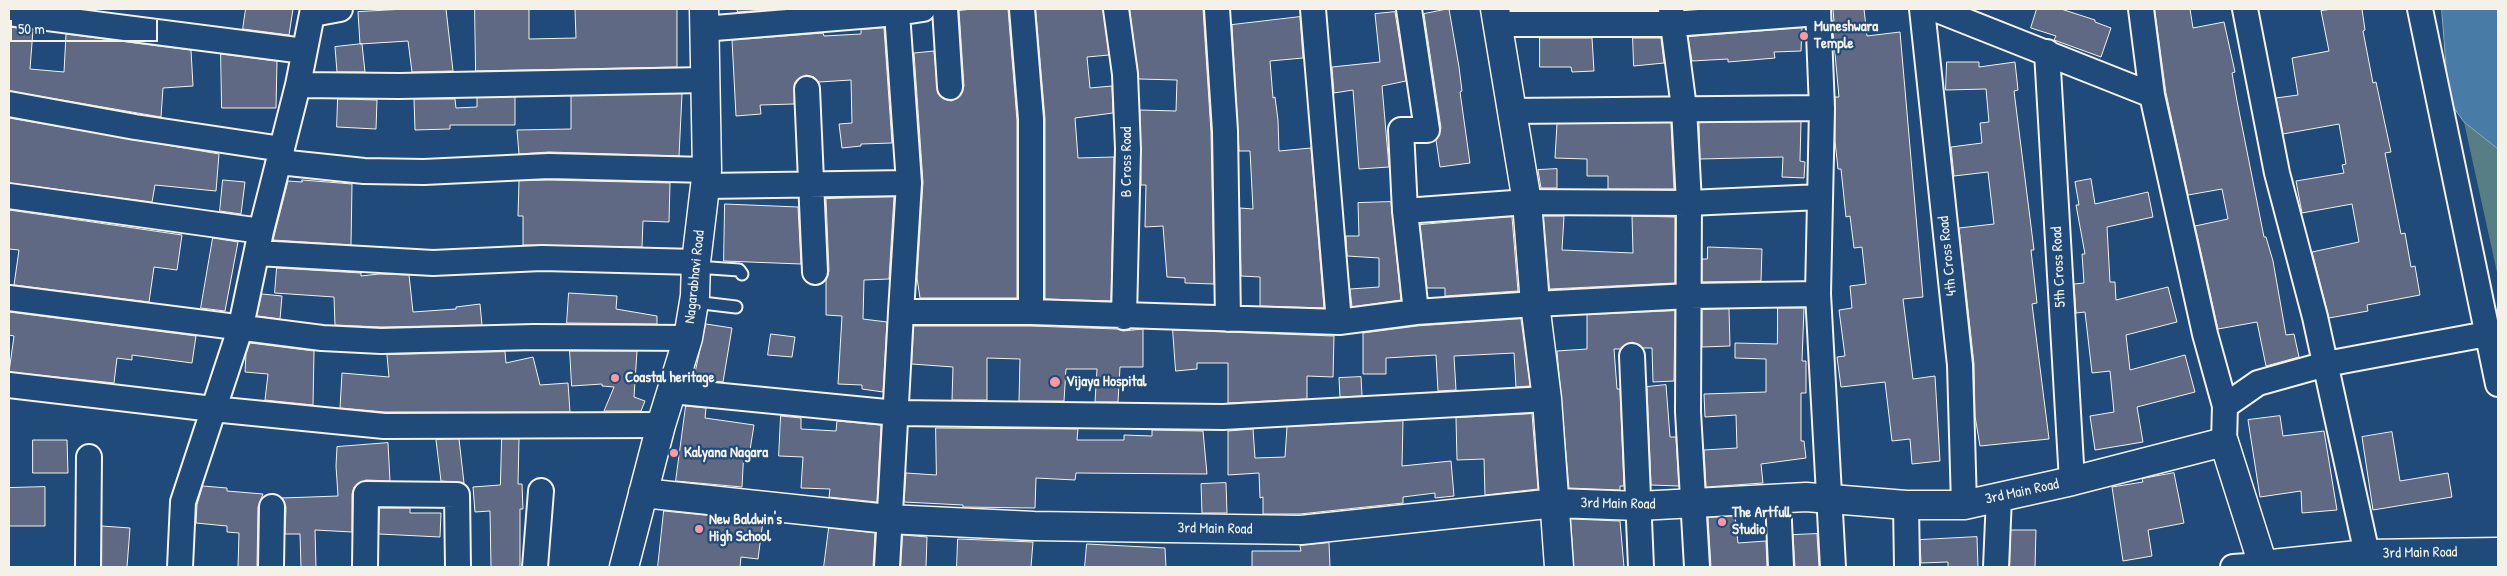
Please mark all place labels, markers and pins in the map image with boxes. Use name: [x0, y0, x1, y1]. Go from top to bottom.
place label: Muneshwara Temple: [1814, 18, 1878, 53]
marker: Muneshwara Temple: [1798, 30, 1810, 42]
place label: Coastal heritage: [625, 369, 714, 387]
marker: Coastal heritage: [609, 372, 621, 384]
place label: Vijaya Hospital: [1066, 373, 1147, 391]
marker: Vijaya Hospital: [1048, 375, 1062, 389]
place label: Kalyana Nagara: [684, 444, 768, 462]
marker: Kalyana Nagara: [668, 447, 680, 459]
place label: The Artfull Studio: [1732, 504, 1791, 539]
place label: New Baldwin's High School: [709, 511, 782, 546]
marker: The Artfull Studio: [1716, 516, 1728, 528]
marker: New Baldwin's High School: [693, 523, 705, 535]

